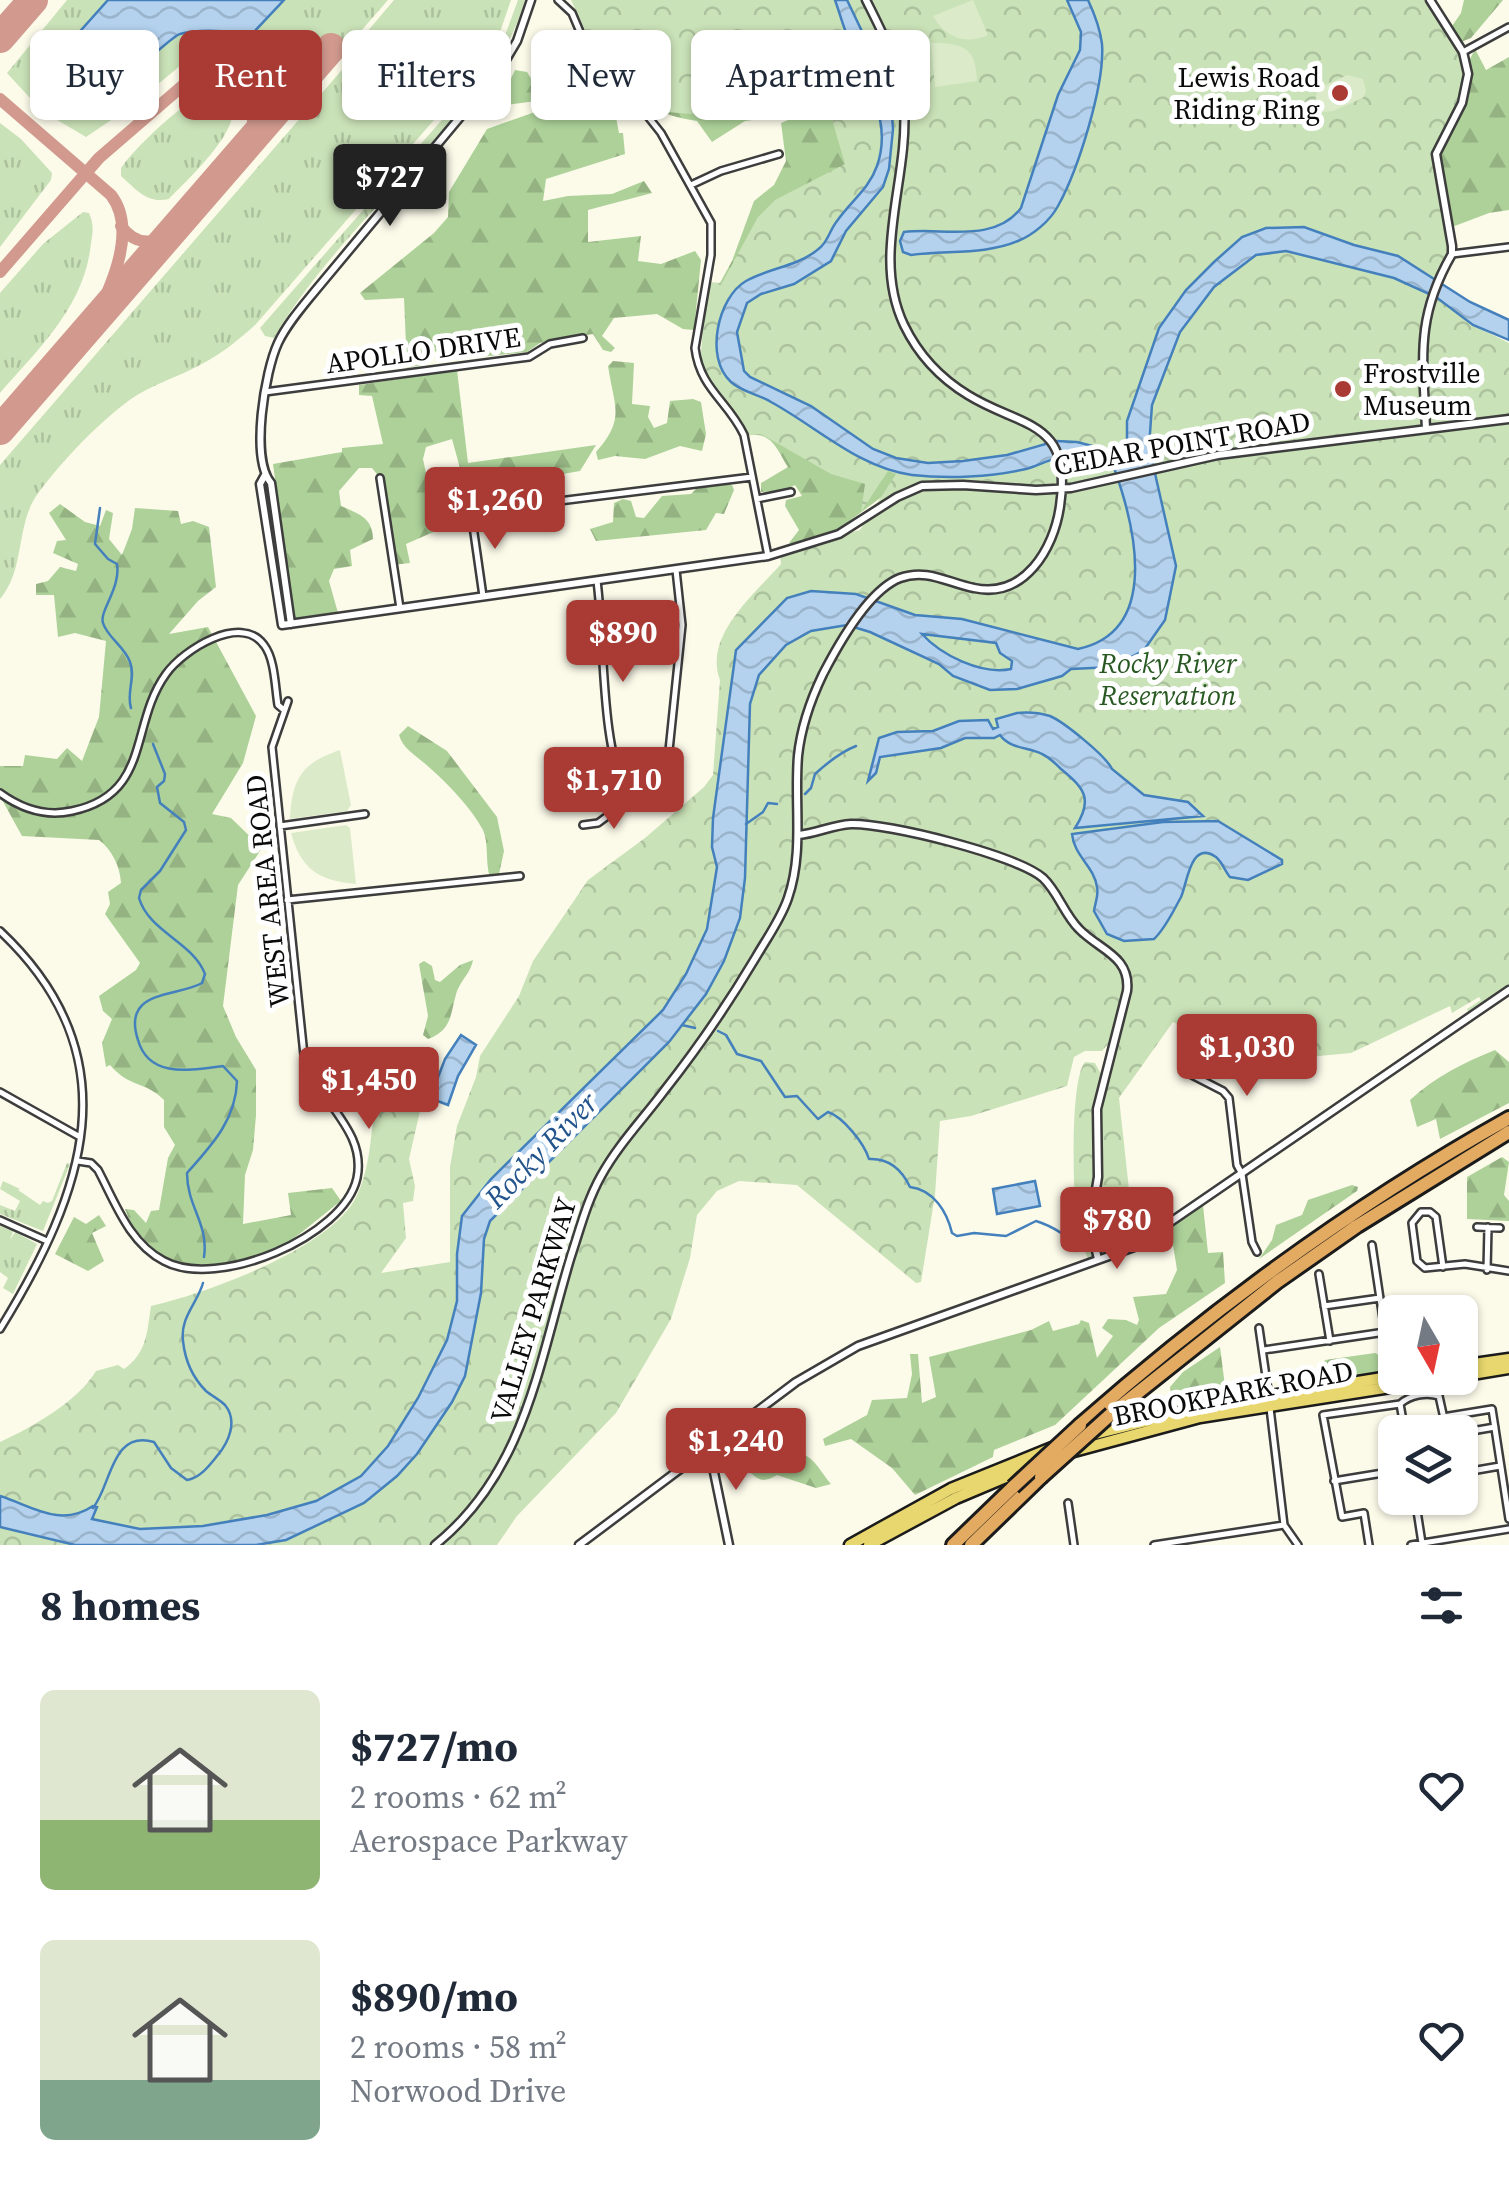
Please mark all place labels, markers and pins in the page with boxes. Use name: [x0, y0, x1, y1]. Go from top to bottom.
place label: Lewis Road Riding Ring: [1173, 58, 1320, 128]
marker: Lewis Road Riding Ring: [1329, 82, 1351, 104]
pin: $727: [331, 144, 449, 229]
place label: Frostville Museum: [1363, 354, 1481, 424]
marker: Frostville Museum: [1332, 378, 1354, 400]
pin: $1,260: [414, 467, 576, 552]
pin: $890: [564, 600, 682, 685]
pin: $1,710: [533, 747, 695, 832]
pin: $1,030: [1166, 1014, 1328, 1099]
pin: $1,450: [288, 1047, 450, 1132]
pin: $780: [1058, 1187, 1176, 1272]
pin: $1,240: [655, 1408, 817, 1493]

